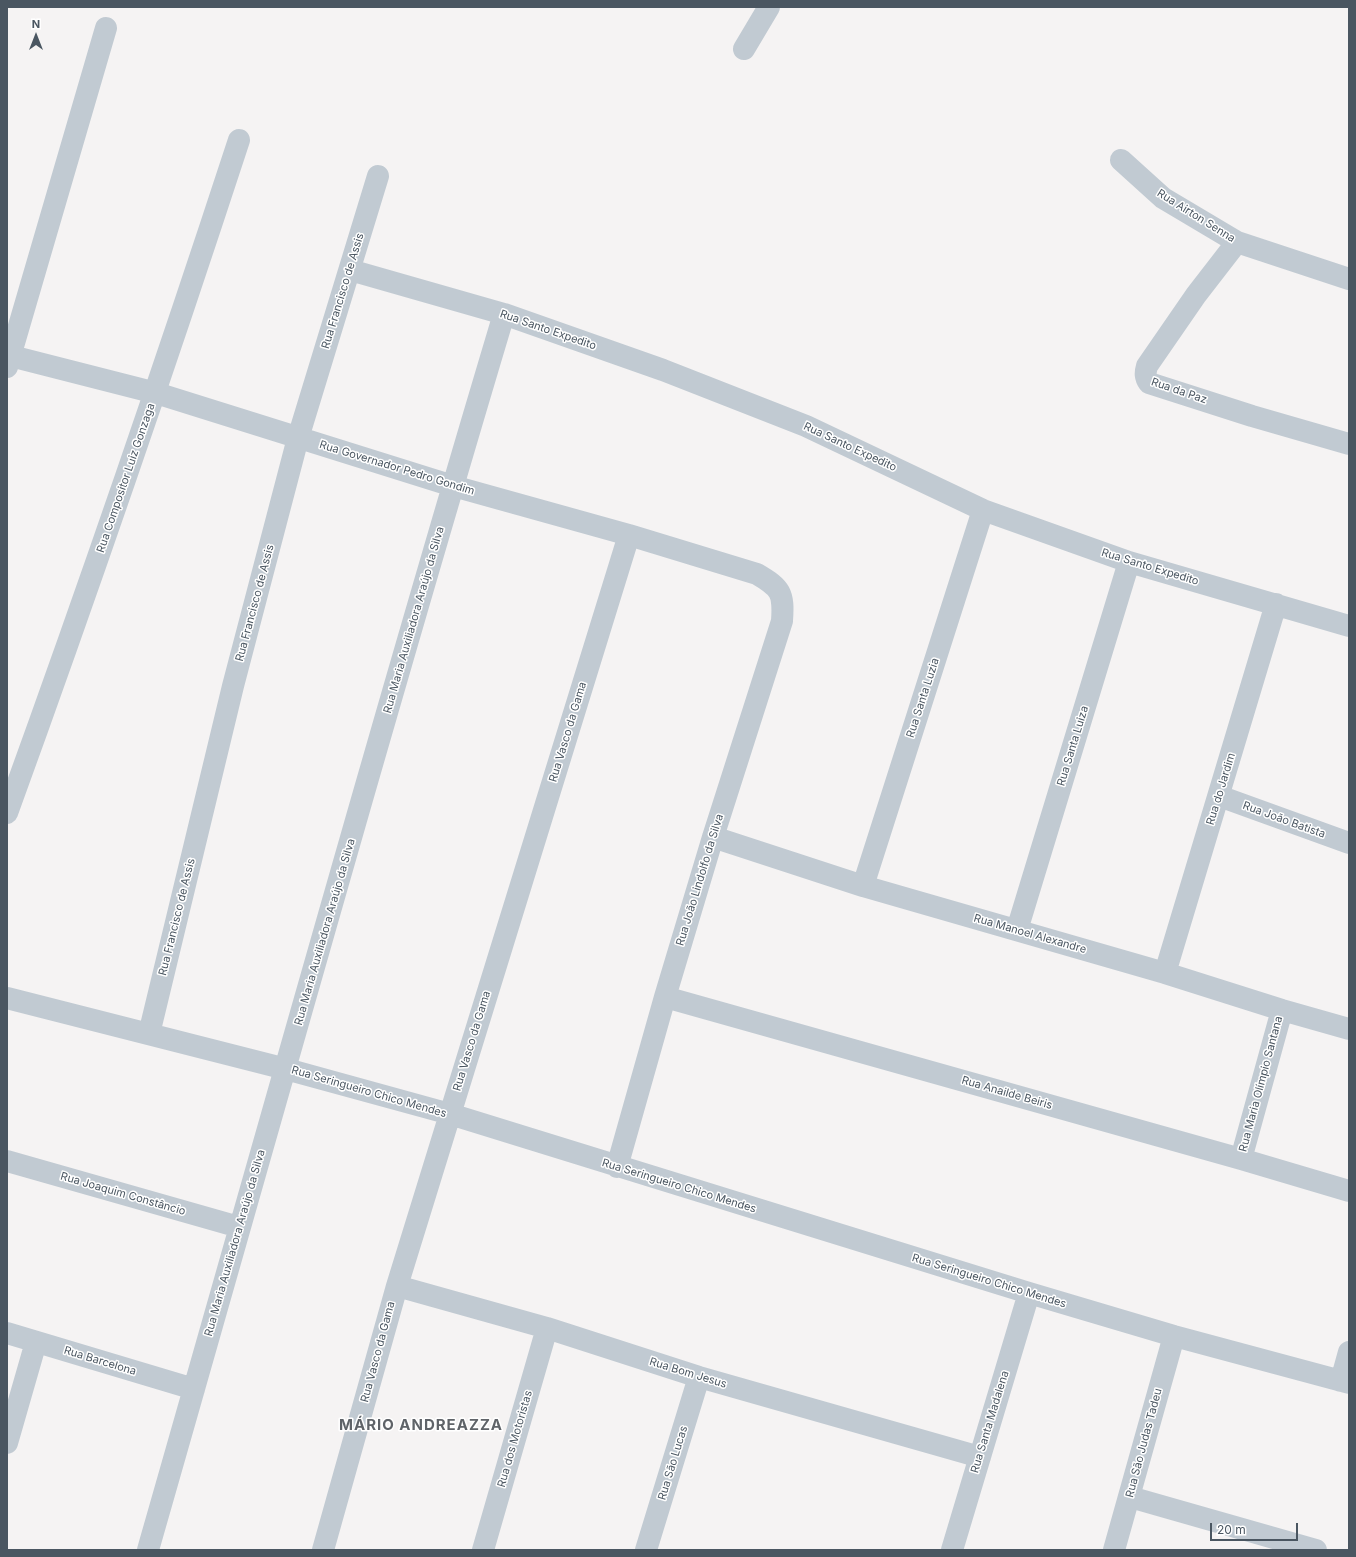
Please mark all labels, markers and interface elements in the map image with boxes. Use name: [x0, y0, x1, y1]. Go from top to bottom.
north arrow: [16, 16, 56, 56]
text: N: [32, 17, 40, 31]
street label: Rua Airton Senna: [1154, 187, 1238, 245]
street label: Rua Francisco de Assis: [319, 231, 367, 351]
street label: Rua Santo Expedito: [498, 307, 598, 353]
street label: Rua da Paz: [1149, 375, 1209, 407]
street label: Rua Compositor Luiz Gonzaga: [94, 401, 158, 555]
street label: Rua Santo Expedito: [801, 420, 899, 474]
street label: Rua Governador Pedro Gondim: [318, 438, 476, 498]
street label: Rua Maria Auxiliadora Araújo da Silva: [381, 525, 447, 715]
street label: Rua Francisco de Assis: [233, 543, 277, 663]
street label: Rua Santo Expedito: [1100, 546, 1200, 588]
street label: Rua Santa Luzia: [904, 656, 942, 740]
street label: Rua Vasco da Gama: [546, 680, 590, 784]
street label: Rua Santa Luiza: [1055, 704, 1091, 788]
street label: Rua do Jardim: [1204, 751, 1238, 827]
street label: Rua João Batista: [1241, 799, 1327, 841]
street label: Rua João Lindolfo da Silva: [674, 812, 726, 948]
street label: Rua Maria Auxiliadora Araújo da Silva: [292, 837, 358, 1027]
street label: Rua Francisco de Assis: [156, 857, 198, 977]
street label: Rua Manoel Alexandre: [972, 912, 1088, 956]
street label: Rua Vasco da Gama: [450, 989, 494, 1093]
street label: Rua Maria Olímpio Santana: [1237, 1015, 1285, 1153]
street label: Rua Seringueiro Chico Mendes: [290, 1064, 448, 1120]
street label: Rua Anailde Beiris: [960, 1074, 1054, 1112]
street label: Rua Maria Auxiliadora Araújo da Silva: [202, 1148, 268, 1338]
street label: Rua Seringueiro Chico Mendes: [600, 1156, 758, 1216]
street label: Rua Joaquim Constâncio: [59, 1170, 187, 1218]
street label: Rua Seringueiro Chico Mendes: [910, 1251, 1068, 1311]
street label: Rua Vasco da Gama: [358, 1300, 398, 1404]
street label: Rua Barcelona: [62, 1344, 138, 1378]
street label: Rua Bom Jesus: [648, 1355, 728, 1391]
street label: Rua Santa Madalena: [968, 1369, 1012, 1475]
street label: Rua São Judas Tadeu: [1123, 1387, 1165, 1499]
street label: Rua dos Motoristas: [495, 1389, 535, 1489]
district label: MÁRIO ANDREAZZA: [339, 1416, 503, 1434]
street label: Rua São Lucas: [655, 1424, 691, 1502]
scale bar: [1212, 1515, 1300, 1541]
text: 20 m: [1217, 1522, 1246, 1537]

